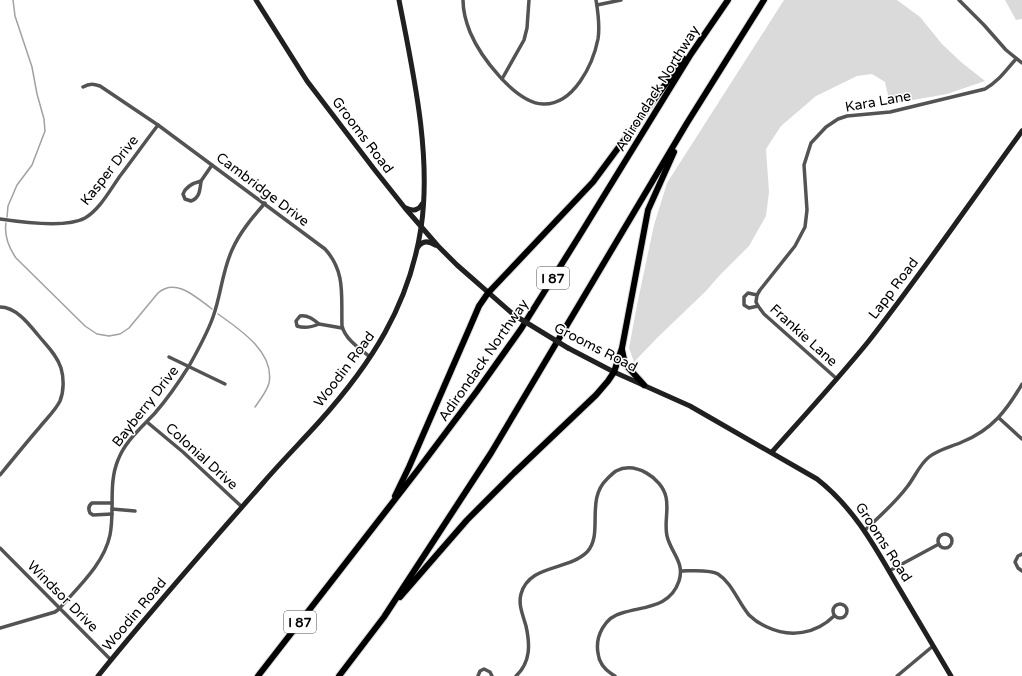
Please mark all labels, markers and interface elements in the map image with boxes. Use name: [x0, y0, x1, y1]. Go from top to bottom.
street label: Adirondack Northway: [612, 22, 703, 154]
street label: Kara Lane: [844, 87, 912, 116]
street label: Grooms Road: [328, 94, 397, 177]
street label: Kasper Drive: [77, 132, 142, 209]
street label: Cambridge Drive: [213, 149, 313, 230]
street label: Lapp Road: [865, 254, 922, 322]
road number: I 87: [537, 267, 569, 289]
street label: Adirondack Northway: [435, 296, 532, 425]
street label: Frankie Lane: [766, 301, 841, 370]
street label: Grooms Road: [551, 319, 640, 376]
street label: Woodin Road: [310, 328, 378, 410]
street label: Bayberry Drive: [108, 362, 182, 450]
street label: Colonial Drive: [162, 419, 241, 493]
street label: Grooms Road: [852, 499, 916, 585]
street label: Windsor Drive: [24, 557, 102, 636]
street label: Woodin Road: [99, 574, 170, 654]
road number: I 87: [284, 611, 316, 633]

